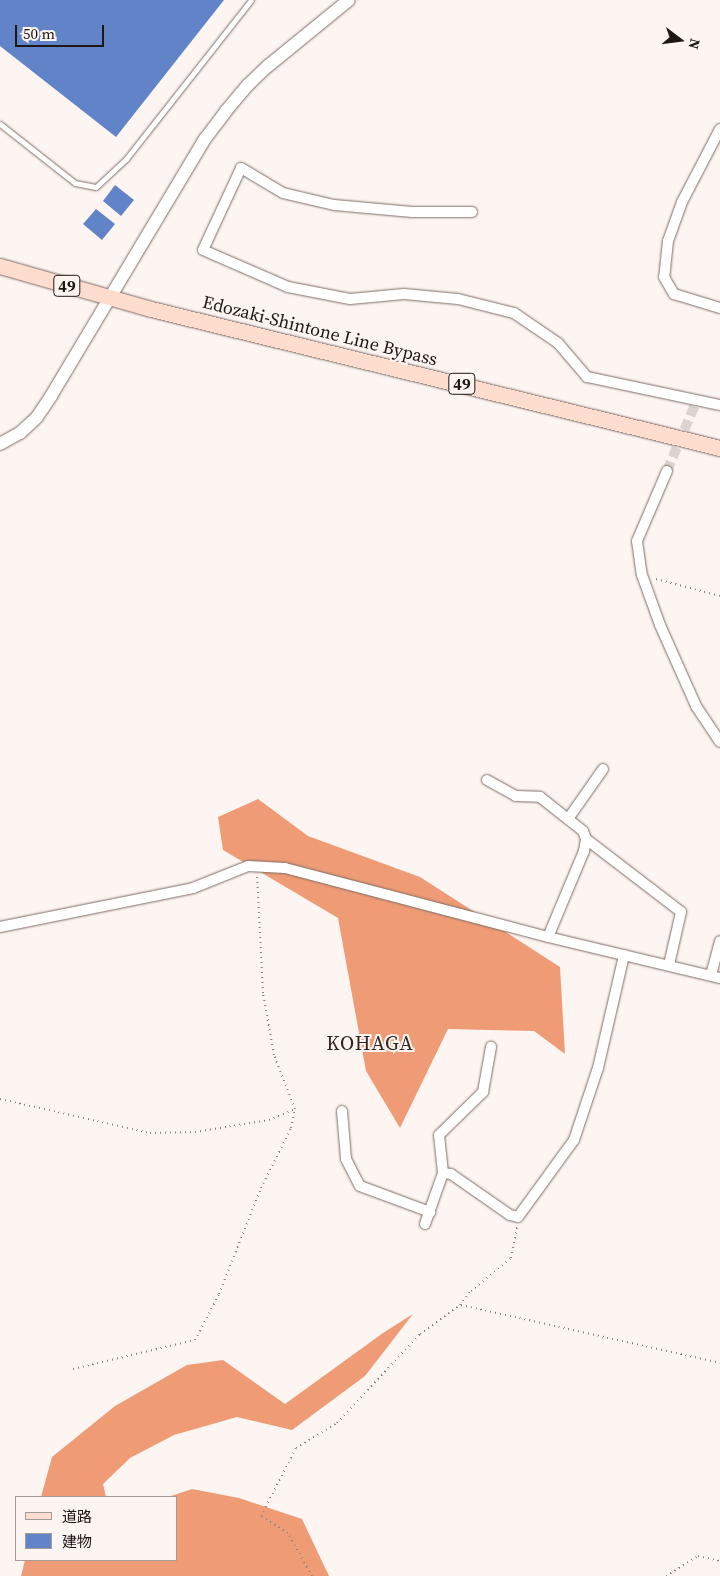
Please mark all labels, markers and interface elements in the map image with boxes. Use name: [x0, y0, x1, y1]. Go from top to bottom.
scale bar: [18, 15, 106, 47]
north arrow: [655, 15, 705, 65]
text: 50 m: [23, 23, 55, 44]
text: N: [684, 36, 705, 51]
road number: 49: [53, 272, 81, 300]
street label: Edozaki-Shintone Line Bypass: [200, 291, 440, 371]
road number: 49: [448, 370, 476, 398]
district label: KOHAGA: [326, 1031, 414, 1055]
legend: [15, 1496, 178, 1561]
text: 道路: [62, 1506, 92, 1527]
text: 建物: [62, 1531, 92, 1552]

